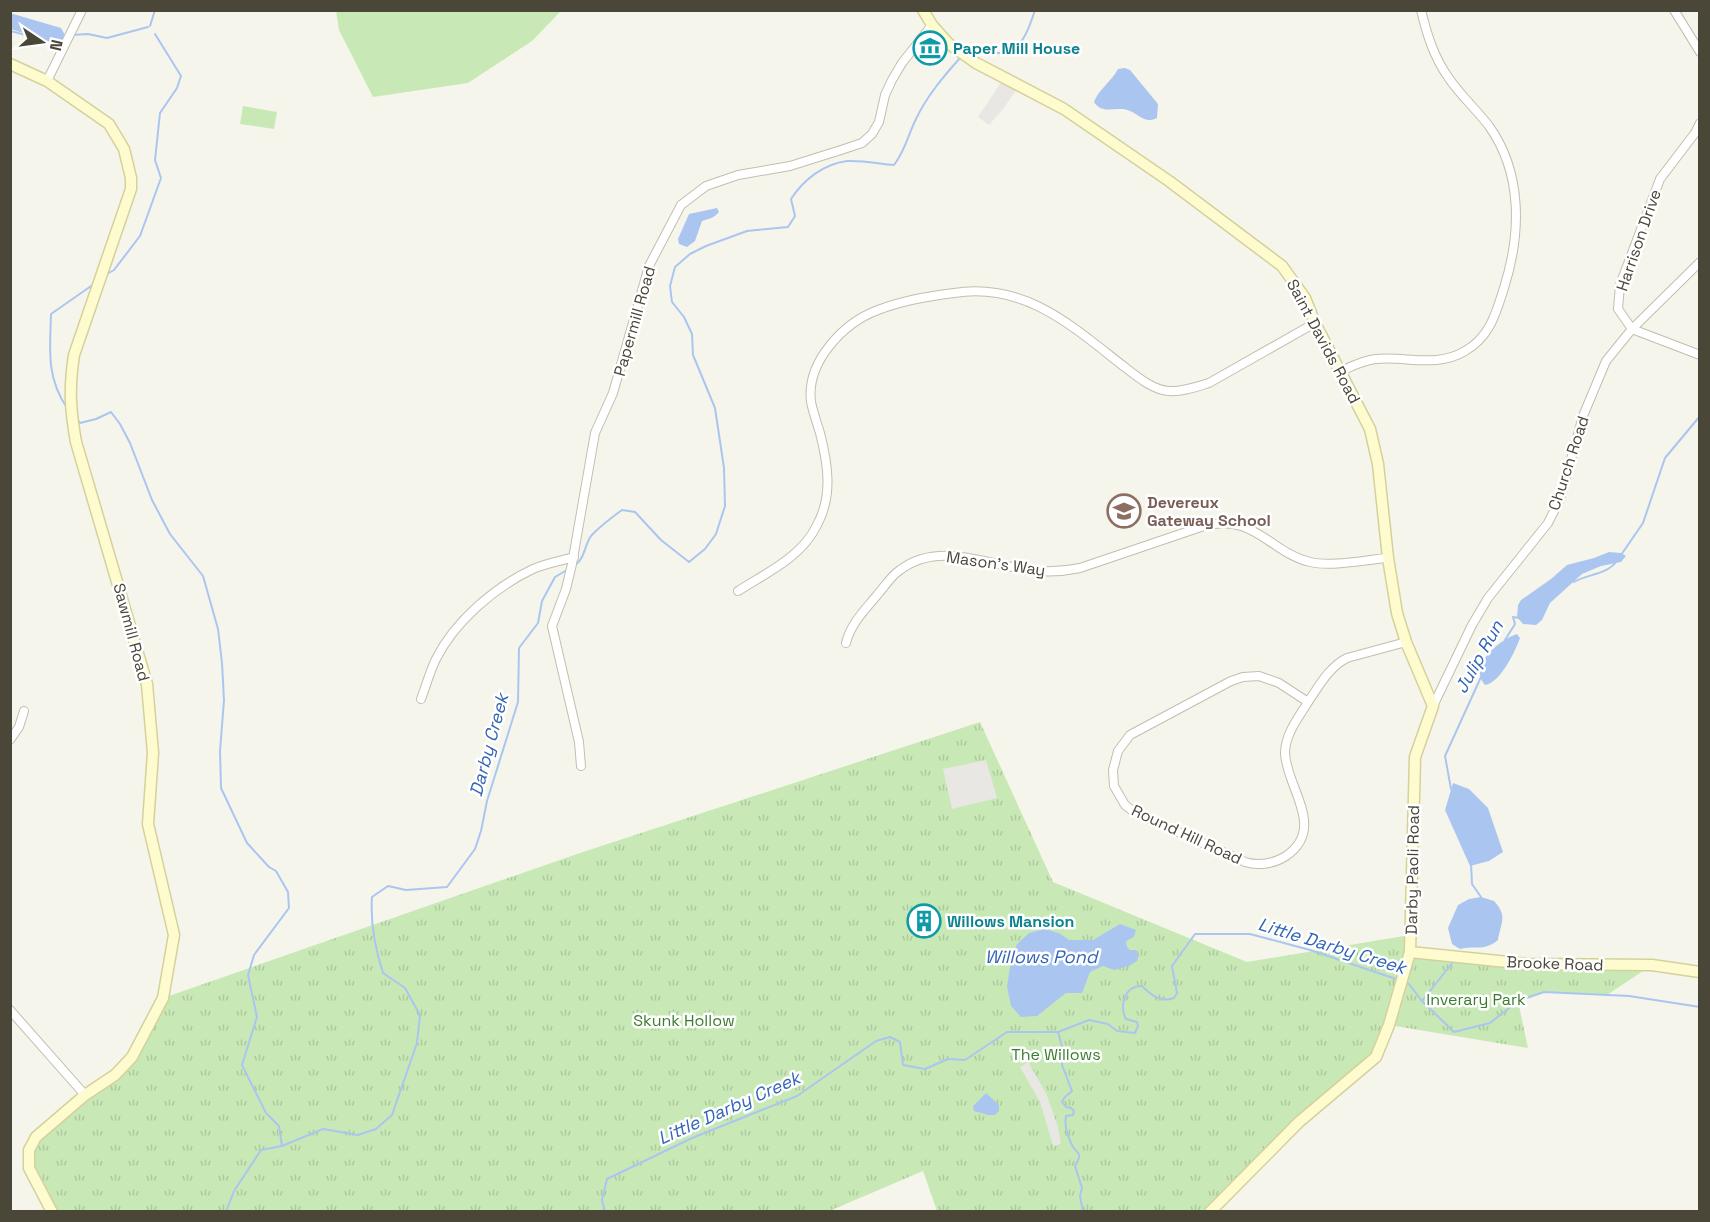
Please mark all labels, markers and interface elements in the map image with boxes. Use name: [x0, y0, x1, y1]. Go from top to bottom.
north arrow: [12, 12, 72, 72]
museum icon: Paper Mill House: [912, 30, 948, 66]
text: N: [45, 38, 68, 53]
place label: Paper Mill House: [953, 38, 1080, 59]
street label: Harrison Drive: [1611, 187, 1666, 294]
street label: Papermill Road: [609, 264, 660, 379]
street label: Saint Davids Road: [1282, 275, 1365, 407]
street label: Church Road: [1543, 413, 1594, 513]
place label: Devereux Gateway School: [1147, 492, 1271, 531]
school or university icon: Devereux Gateway School: [1106, 493, 1142, 529]
street label: Mason's Way: [945, 546, 1047, 581]
street label: Sawmill Road: [108, 581, 155, 683]
water label: Julip Run: [1449, 615, 1508, 697]
water label: Darby Creek: [464, 689, 514, 799]
street label: Round Hill Road: [1128, 800, 1245, 869]
street label: Darby Paoli Road: [1401, 805, 1424, 935]
building icon: Willows Mansion: [906, 903, 942, 939]
place label: Willows Mansion: [947, 911, 1074, 932]
water label: Little Darby Creek: [1255, 912, 1411, 980]
water label: Willows Pond: [985, 945, 1100, 968]
street label: Brooke Road: [1506, 951, 1604, 976]
park label: Inverary Park: [1426, 989, 1526, 1010]
park label: Skunk Hollow: [633, 1010, 735, 1031]
park label: The Willows: [1011, 1044, 1101, 1065]
water label: Little Darby Creek: [654, 1065, 806, 1149]

